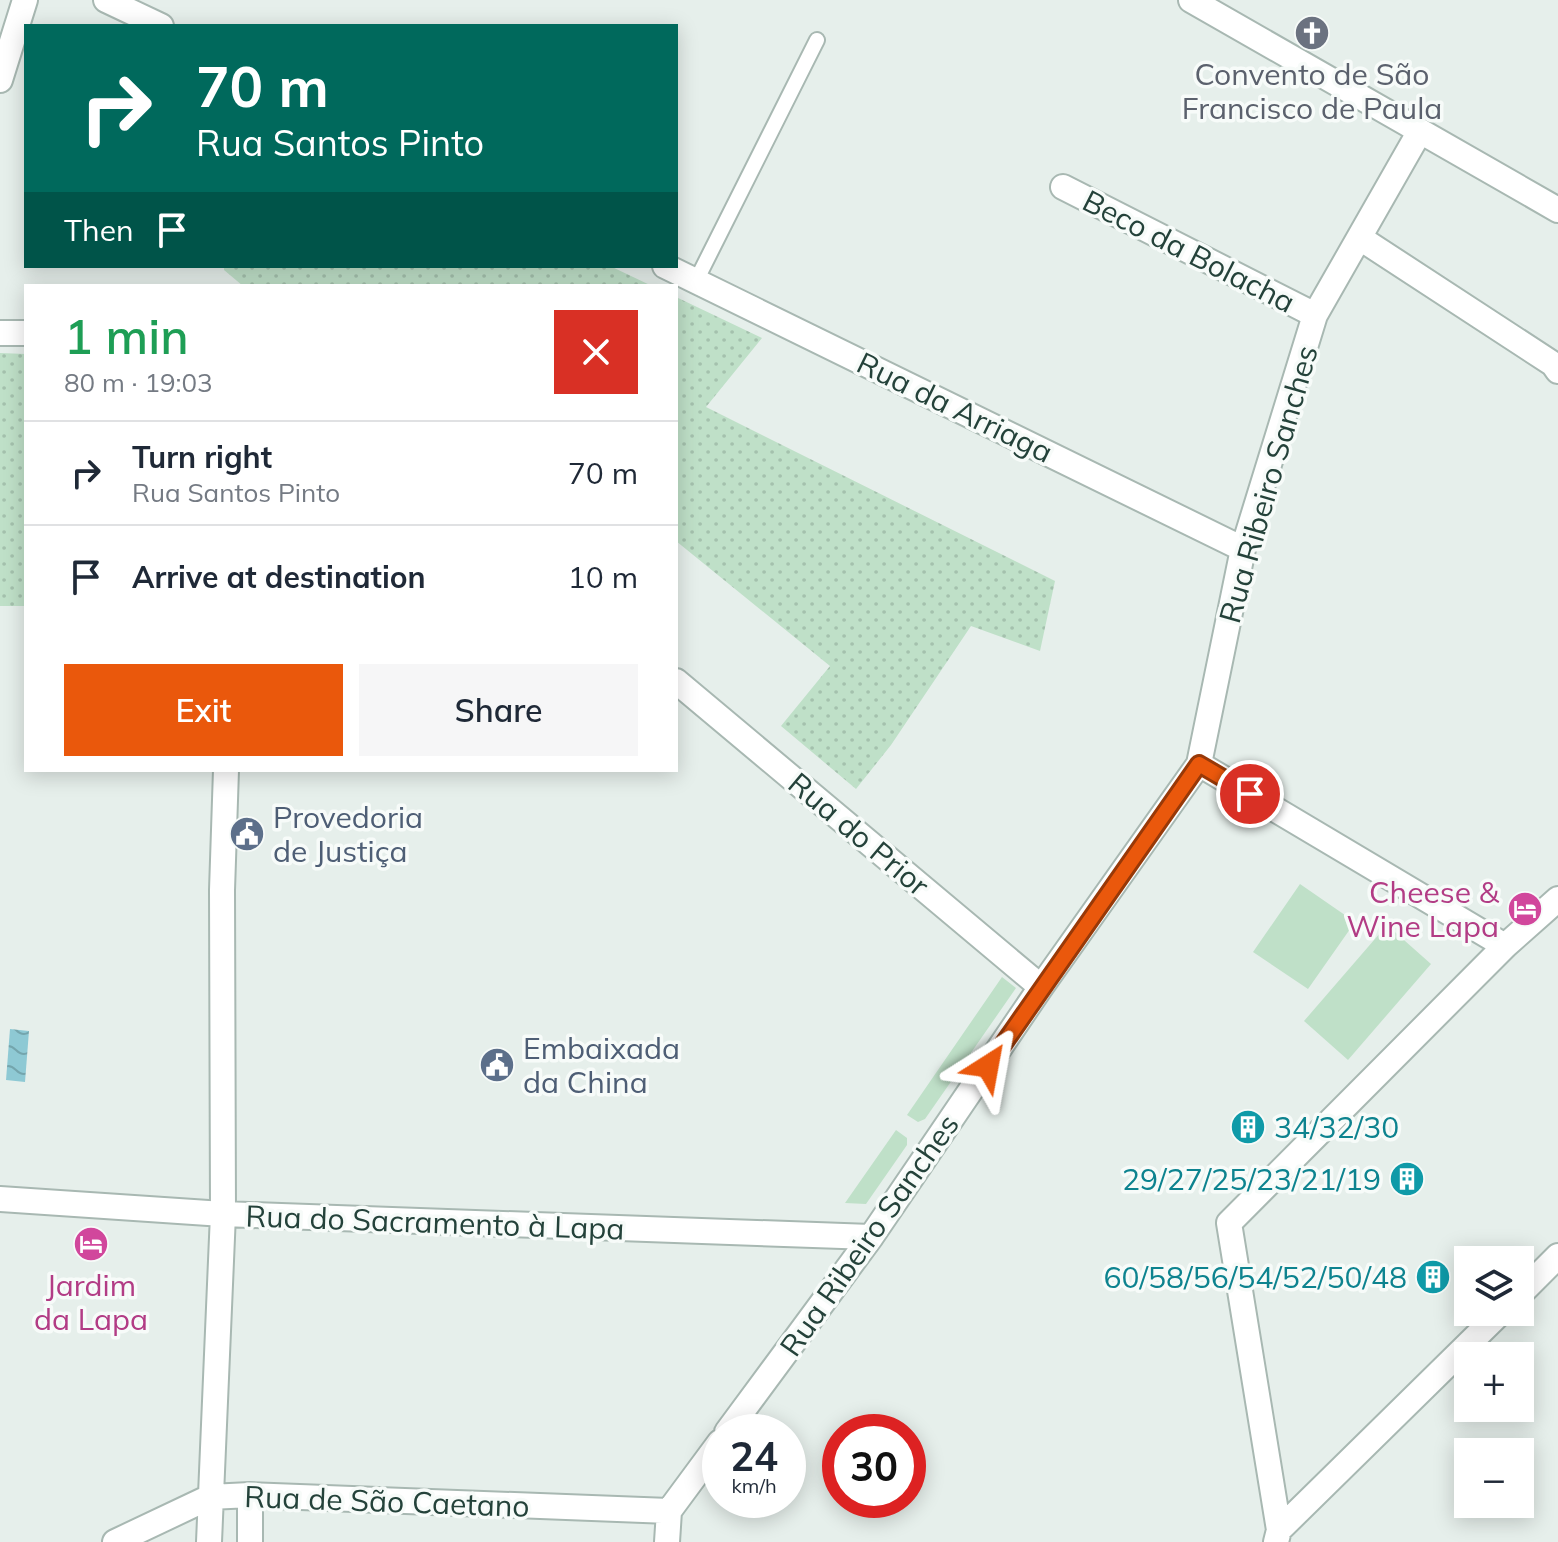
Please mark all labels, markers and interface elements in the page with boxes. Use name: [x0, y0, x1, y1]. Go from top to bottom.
church icon: Convento de São Francisco de Paula: [1293, 14, 1331, 52]
text: 70 m: [196, 51, 329, 121]
place label: Convento de São Francisco de Paula: [1182, 55, 1442, 127]
icon: right: [64, 56, 168, 160]
text: Rua Santos Pinto: [196, 120, 484, 165]
street label: Beco da Bolacha: [1076, 181, 1302, 321]
icon: arrive: [150, 208, 194, 252]
text: Then: [64, 211, 134, 249]
text: 1 min: [64, 306, 189, 366]
button: close: [554, 310, 638, 394]
street label: Rua Ribeiro Sanches: [1210, 341, 1326, 627]
street label: Rua da Arriaga: [851, 343, 1059, 471]
text: 80 m · 19:03: [64, 366, 213, 399]
text: Turn right: [132, 438, 272, 476]
icon: right: [64, 451, 108, 495]
text: 70 m: [568, 454, 638, 492]
text: Rua Santos Pinto: [132, 476, 340, 509]
icon: arrive: [64, 555, 108, 599]
text: Arrive at destination: [132, 558, 426, 596]
text: 10 m: [568, 558, 638, 596]
button: Exit: [64, 664, 343, 756]
button: Share: [359, 664, 638, 756]
pin: [1216, 760, 1284, 828]
street label: Rua do Prior: [781, 764, 937, 904]
icon: arrive: [1228, 772, 1272, 816]
place label: Provedoria de Justiça: [273, 798, 423, 870]
public building icon: Provedoria de Justiça: [228, 815, 266, 853]
place label: Cheese & Wine Lapa: [1346, 873, 1500, 945]
hotel icon: Cheese & Wine Lapa: [1506, 890, 1544, 928]
position arrow: [946, 1024, 1030, 1108]
place label: Embaixada da China: [523, 1029, 680, 1101]
public building icon: Embaixada da China: [478, 1046, 516, 1084]
street label: Rua Ribeiro Sanches: [771, 1107, 967, 1363]
building icon: 34/32/30: [1229, 1108, 1267, 1146]
place label: 34/32/30: [1274, 1108, 1399, 1146]
place label: 29/27/25/23/21/19: [1122, 1160, 1381, 1198]
building icon: 29/27/25/23/21/19: [1388, 1160, 1426, 1198]
street label: Rua do Sacramento à Lapa: [245, 1196, 625, 1248]
hotel icon: Jardim da Lapa: [72, 1225, 110, 1263]
map controls: [1454, 1246, 1534, 1518]
button: layers: [1454, 1246, 1534, 1326]
place label: 60/58/56/54/52/50/48: [1104, 1258, 1407, 1296]
building icon: 60/58/56/54/52/50/48: [1414, 1258, 1452, 1296]
place label: Jardim da Lapa: [34, 1266, 148, 1338]
button: +: [1454, 1342, 1534, 1422]
speed limit sign: 30: [822, 1414, 926, 1518]
text: 24: [730, 1431, 778, 1481]
button: −: [1454, 1438, 1534, 1518]
text: km/h: [731, 1473, 777, 1498]
street label: Rua de São Caetano: [244, 1477, 530, 1525]

